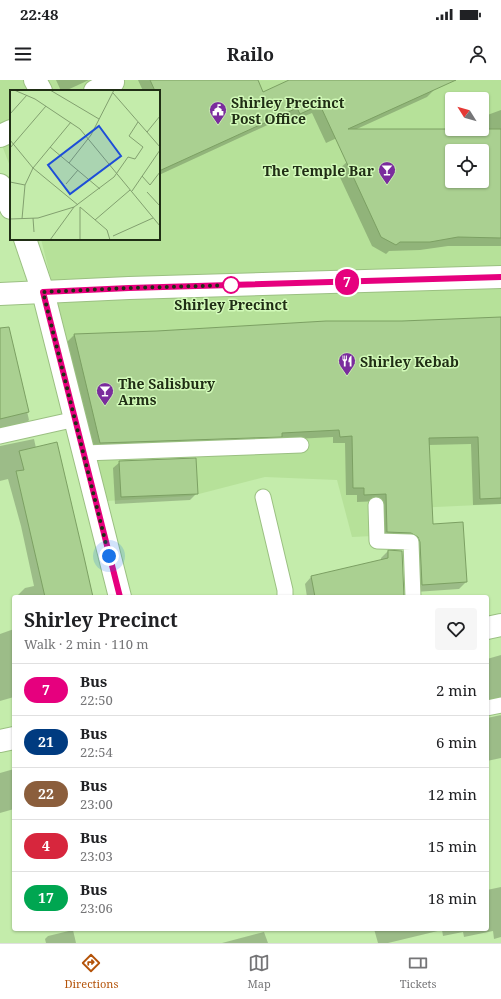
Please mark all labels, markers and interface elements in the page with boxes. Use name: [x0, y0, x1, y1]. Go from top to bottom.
text: 22:48: [20, 4, 58, 24]
text: Railo: [227, 42, 274, 66]
icon: menu: [12, 43, 34, 65]
icon: person: [467, 43, 489, 65]
inset map: [10, 90, 160, 240]
north arrow: [445, 92, 489, 136]
map controls: [445, 92, 489, 188]
place label: Shirley Precinct Post Office: [231, 93, 345, 128]
public building icon: Shirley Precinct Post Office: [208, 100, 228, 125]
button: locate: [445, 144, 489, 188]
bar icon: The Temple Bar: [377, 160, 397, 185]
place label: The Temple Bar: [263, 161, 375, 180]
line badge: 7: [334, 269, 360, 295]
text: 7: [343, 272, 351, 291]
marker: Shirley Precinct: [222, 276, 240, 294]
place label: Shirley Precinct: [174, 295, 288, 314]
restaurant icon: Shirley Kebab: [337, 351, 357, 376]
place label: Shirley Kebab: [360, 352, 459, 371]
place label: The Salisbury Arms: [118, 374, 216, 409]
bar icon: The Salisbury Arms: [95, 381, 115, 406]
your location: [99, 546, 119, 566]
text: Shirley Precinct: [24, 607, 178, 633]
button: heart: [435, 608, 477, 650]
text: Walk · 2 min · 110 m: [24, 635, 149, 653]
text: Bus: [80, 671, 107, 691]
text: 7: [42, 680, 50, 699]
text: 2 min: [436, 680, 477, 700]
text: 22:50: [80, 691, 113, 709]
text: Bus: [80, 723, 107, 743]
text: 21: [38, 732, 54, 751]
text: 6 min: [436, 732, 477, 752]
text: 22:54: [80, 743, 113, 761]
text: Bus: [80, 775, 107, 795]
text: 22: [38, 784, 54, 803]
text: 12 min: [428, 784, 477, 804]
text: 23:00: [80, 795, 113, 813]
text: Bus: [80, 827, 107, 847]
text: 4: [42, 836, 50, 855]
text: 15 min: [428, 836, 477, 856]
text: 23:03: [80, 847, 113, 865]
text: Bus: [80, 879, 107, 899]
text: 17: [38, 888, 54, 907]
text: 18 min: [428, 888, 477, 908]
text: 23:06: [80, 899, 113, 917]
tab: Directions: [65, 952, 118, 991]
tab: Map: [247, 952, 271, 991]
tab: Tickets: [400, 952, 436, 991]

